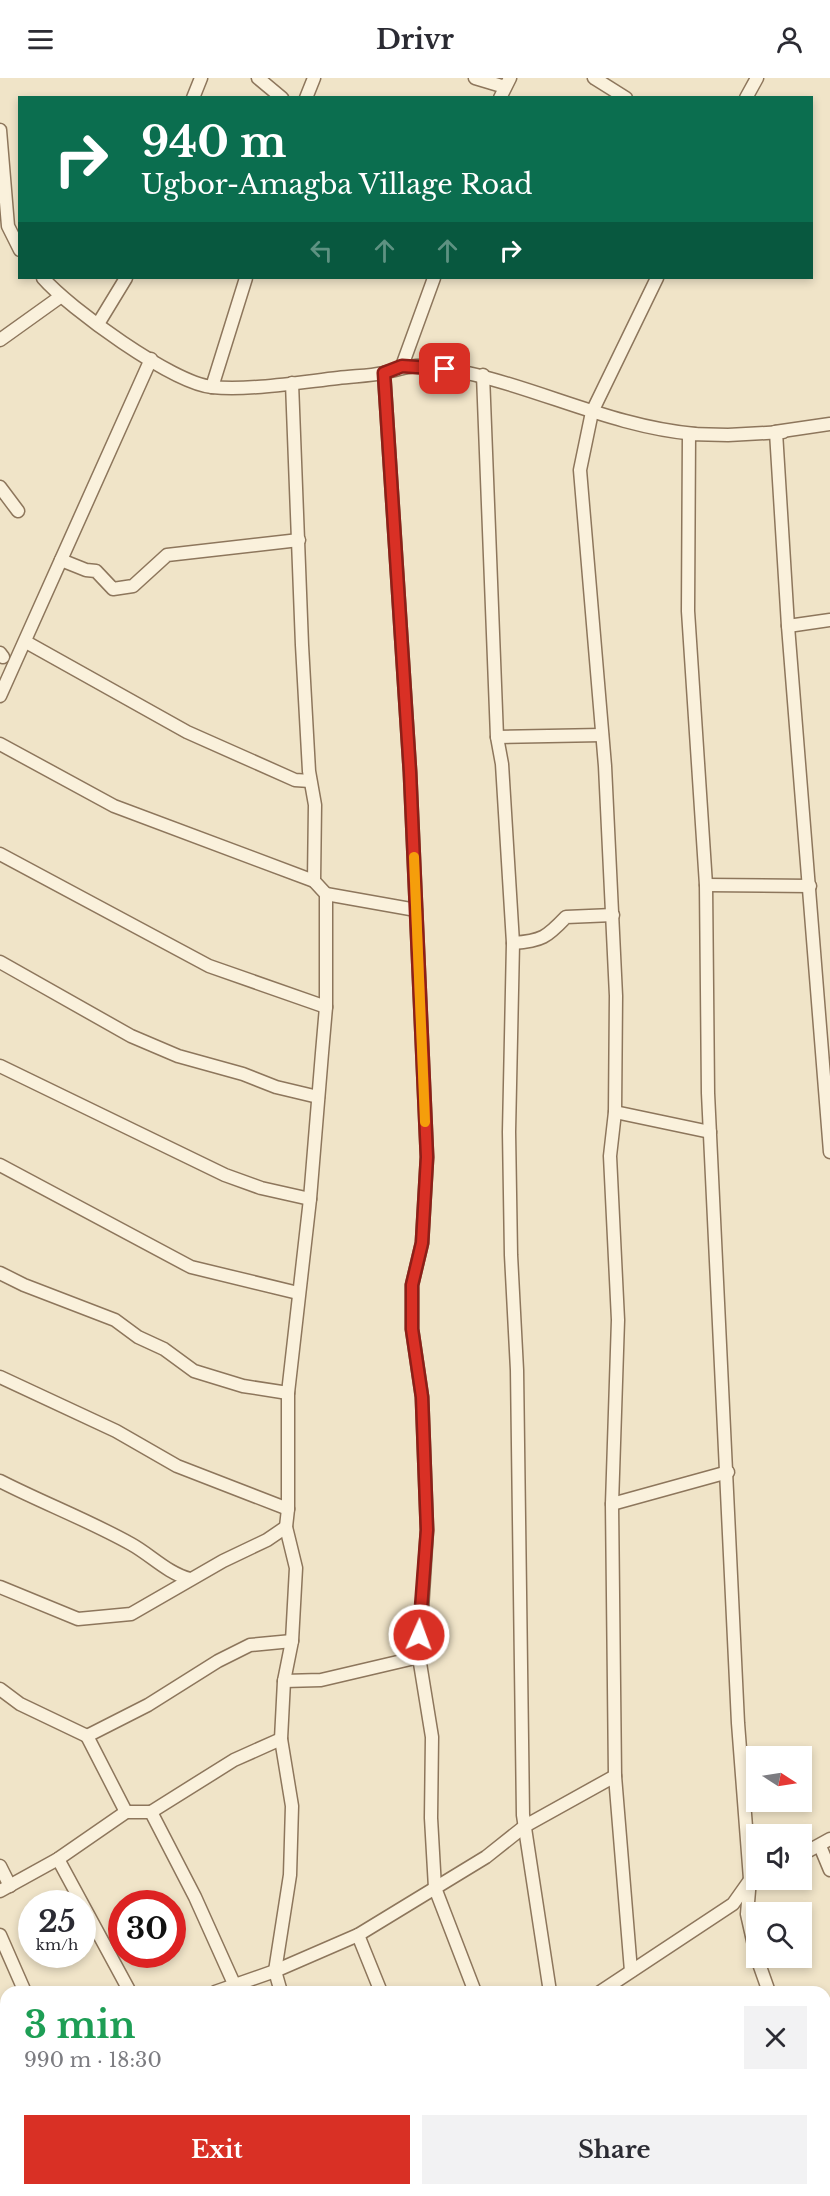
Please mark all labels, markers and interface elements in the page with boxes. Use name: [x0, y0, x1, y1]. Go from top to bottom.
icon: menu: [24, 23, 57, 56]
text: Drivr: [376, 23, 454, 56]
icon: person: [773, 23, 806, 56]
text: 940 m: [141, 116, 287, 168]
icon: right: [42, 120, 120, 198]
text: Ugbor-Amagba Village Road: [141, 168, 532, 201]
icon: left: [305, 234, 338, 267]
icon: ahead: [368, 234, 401, 267]
icon: ahead: [431, 234, 464, 267]
icon: right: [494, 234, 527, 267]
pin: [419, 343, 470, 394]
icon: arrive: [428, 352, 461, 385]
position arrow: [387, 1603, 451, 1667]
north arrow: [746, 1746, 812, 1812]
map controls: [746, 1746, 812, 1968]
button: sound: [746, 1824, 812, 1890]
speed limit sign: 30: [108, 1890, 186, 1968]
button: search: [746, 1902, 812, 1968]
text: 25: [38, 1903, 76, 1940]
text: km/h: [36, 1935, 78, 1954]
text: 3 min: [24, 2003, 136, 2048]
button: close: [744, 2006, 807, 2069]
text: 990 m · 18:30: [24, 2048, 162, 2072]
button: Exit: [24, 2115, 410, 2184]
button: Share: [422, 2115, 807, 2184]

